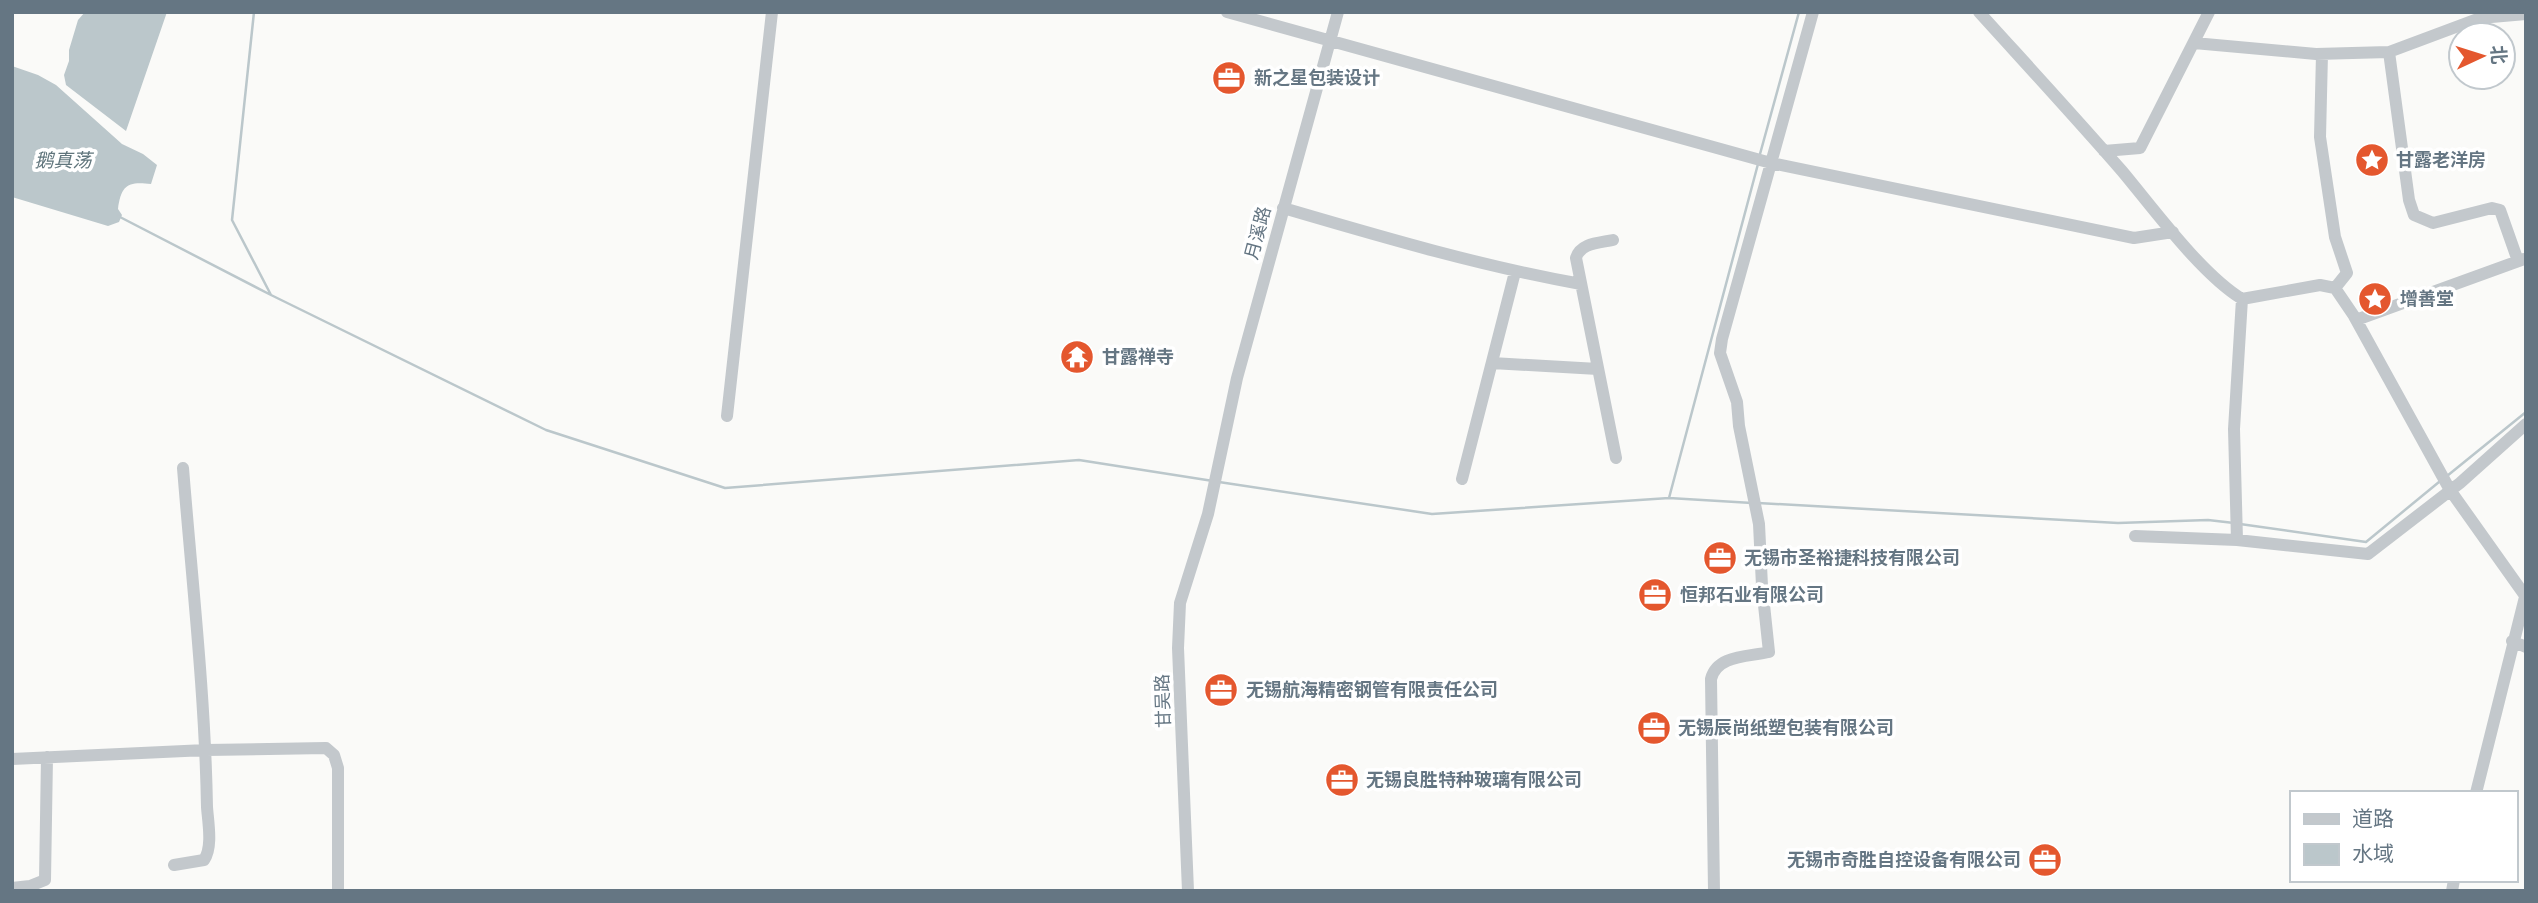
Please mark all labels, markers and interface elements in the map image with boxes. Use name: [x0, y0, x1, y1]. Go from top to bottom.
north arrow: [2447, 21, 2517, 91]
text: 北: [2486, 45, 2511, 65]
office icon: 新之星包装设计: [1210, 59, 1248, 97]
place label: 新之星包装设计: [1254, 67, 1380, 88]
place icon: 甘露老洋房: [2353, 141, 2391, 179]
water label: 鹅真荡: [34, 149, 94, 172]
place label: 甘露老洋房: [2396, 149, 2486, 170]
street label: 月溪路: [1240, 204, 1275, 262]
place icon: 增善堂: [2356, 280, 2394, 318]
place label: 增善堂: [2400, 288, 2454, 309]
temple icon: 甘露禅寺: [1058, 338, 1096, 376]
place label: 甘露禅寺: [1102, 346, 1174, 367]
office icon: 无锡市圣裕捷科技有限公司: [1701, 539, 1739, 577]
place label: 无锡市圣裕捷科技有限公司: [1744, 547, 1960, 568]
office icon: 恒邦石业有限公司: [1636, 576, 1674, 614]
place label: 恒邦石业有限公司: [1680, 584, 1824, 605]
office icon: 无锡航海精密钢管有限责任公司: [1202, 671, 1240, 709]
street label: 甘吴路: [1151, 674, 1174, 728]
place label: 无锡航海精密钢管有限责任公司: [1246, 679, 1498, 700]
office icon: 无锡辰尚纸塑包装有限公司: [1635, 709, 1673, 747]
place label: 无锡辰尚纸塑包装有限公司: [1678, 717, 1894, 738]
office icon: 无锡良胜特种玻璃有限公司: [1323, 761, 1361, 799]
place label: 无锡良胜特种玻璃有限公司: [1366, 769, 1582, 790]
legend: [2290, 791, 2517, 882]
text: 道路: [2352, 807, 2394, 831]
office icon: 无锡市奇胜自控设备有限公司: [2026, 841, 2064, 879]
text: 水域: [2352, 842, 2394, 866]
place label: 无锡市奇胜自控设备有限公司: [1787, 849, 2021, 870]

